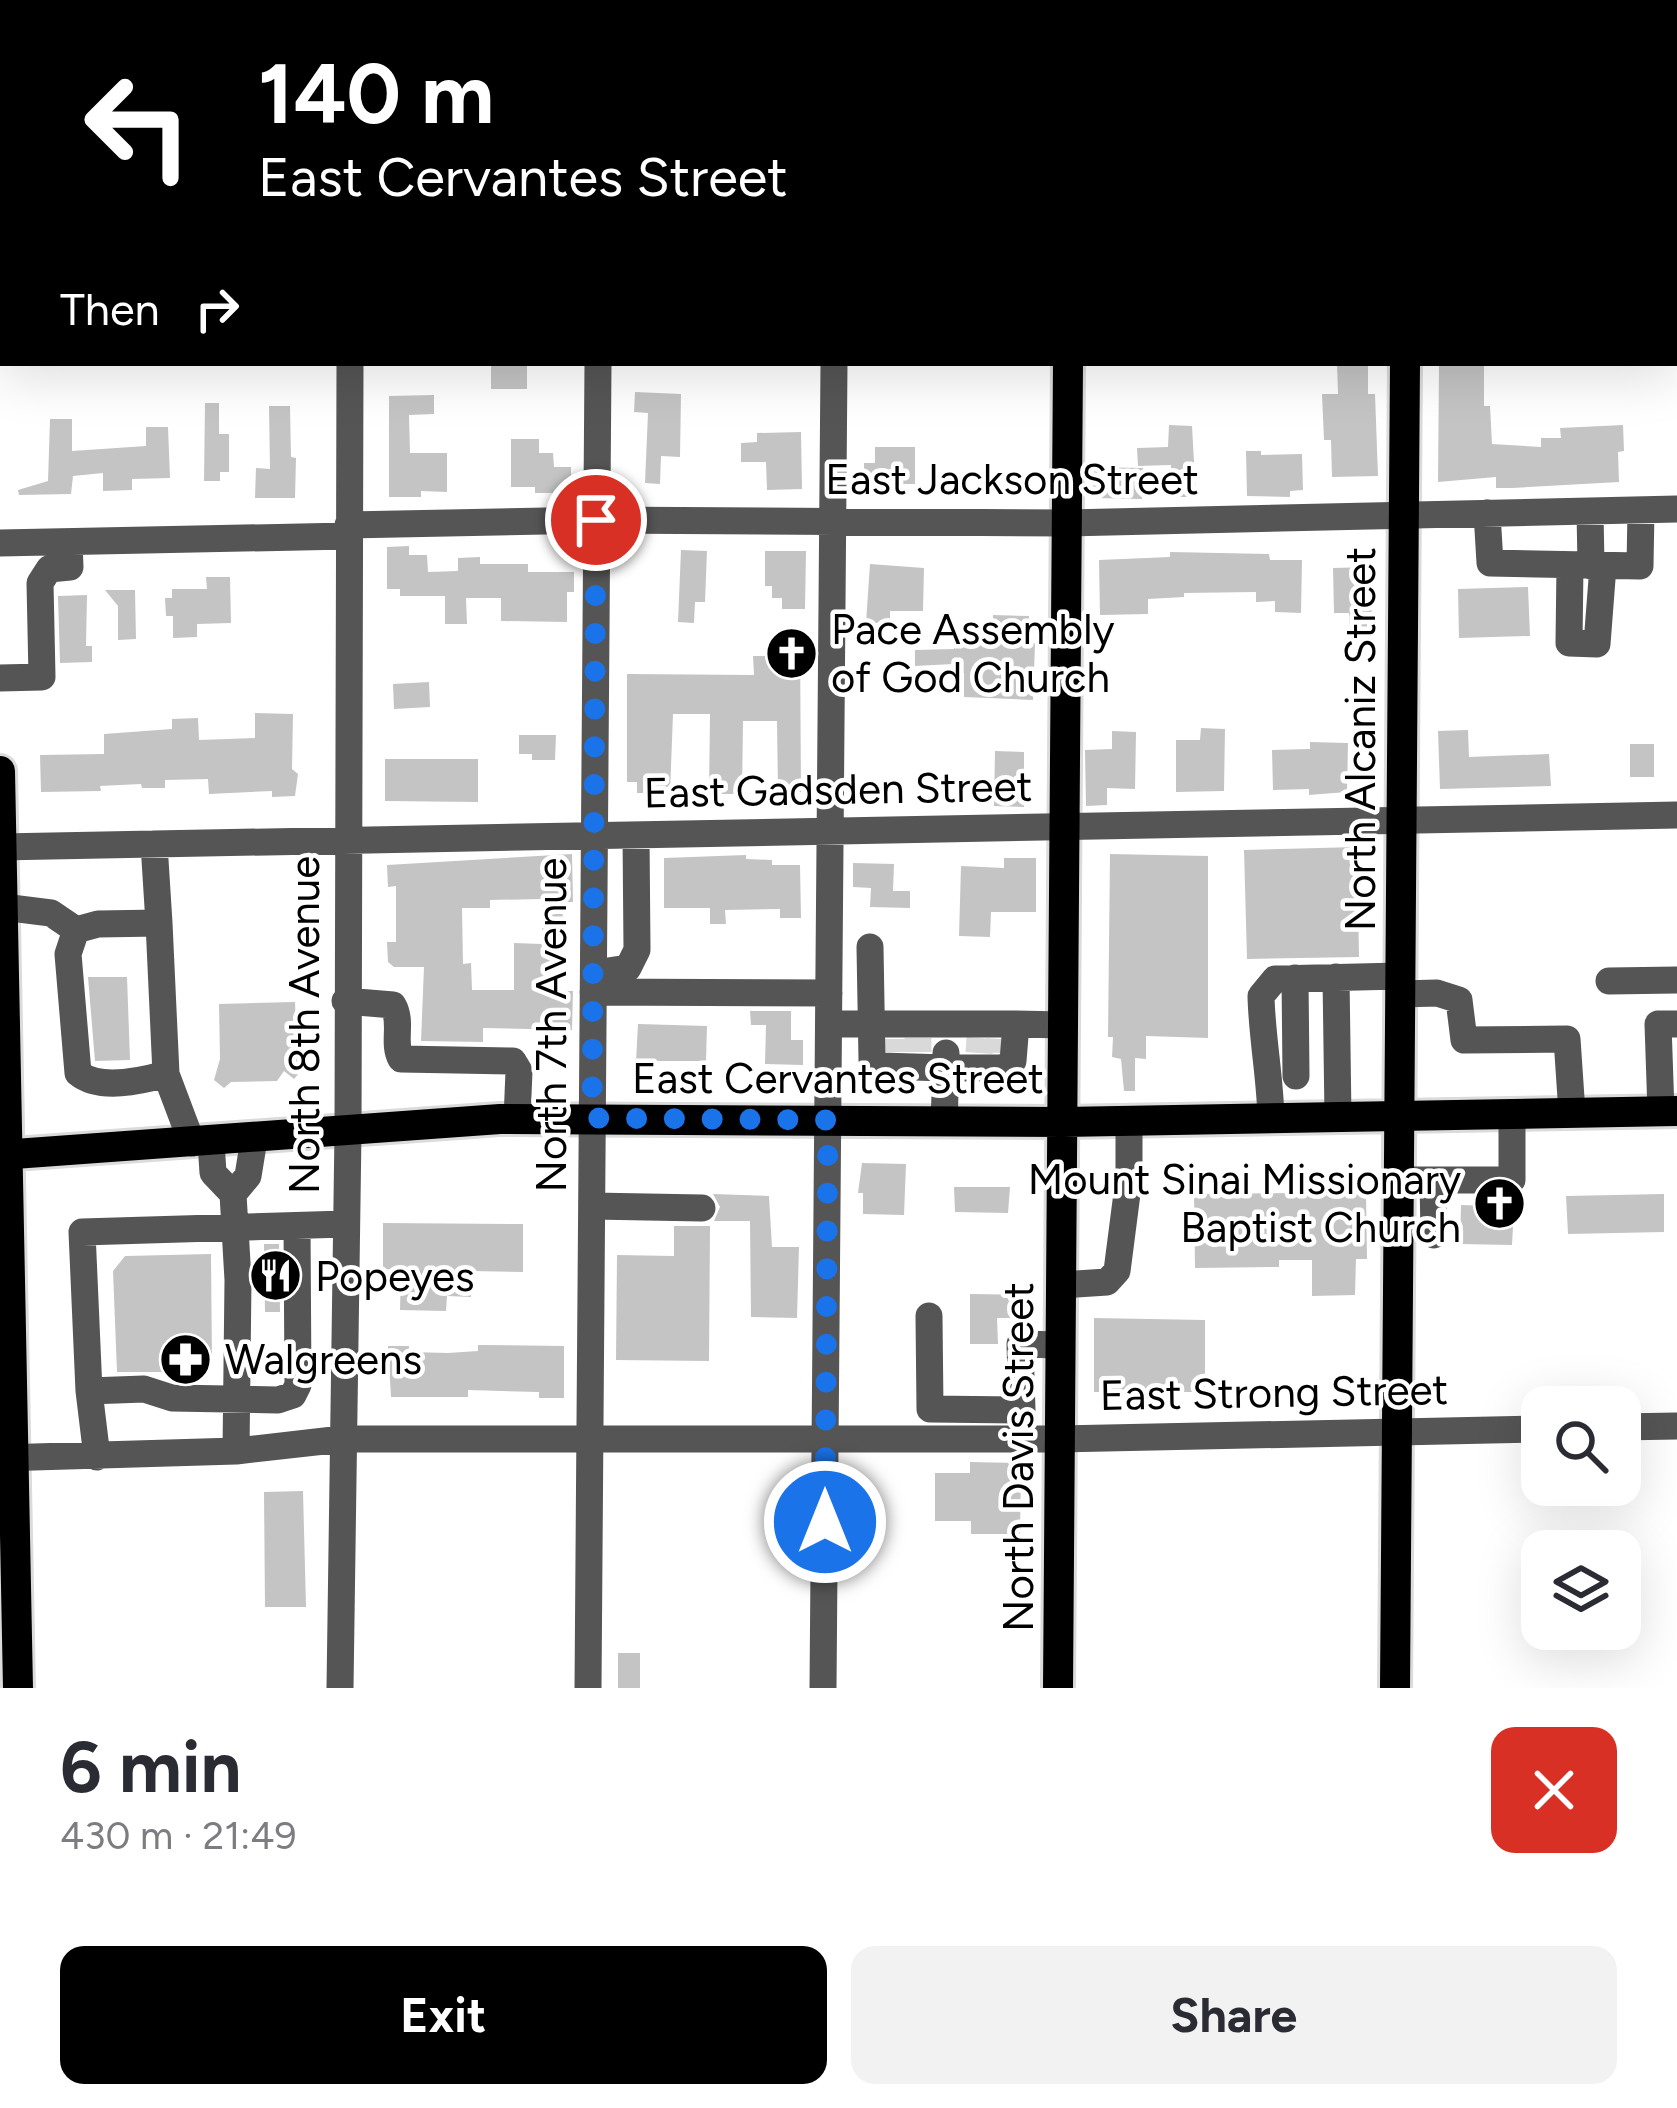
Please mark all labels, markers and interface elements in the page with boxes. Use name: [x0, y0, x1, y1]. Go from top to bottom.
text: 140 m: [258, 43, 494, 144]
icon: left: [60, 48, 216, 204]
text: East Cervantes Street: [258, 145, 788, 210]
icon: right: [184, 276, 250, 342]
text: Then: [60, 282, 160, 336]
street label: East Jackson Street: [825, 454, 1199, 505]
pin: [545, 469, 647, 571]
icon: arrive: [563, 487, 629, 553]
street label: North Alcaniz Street: [1335, 547, 1386, 931]
place label: Pace Assembly of God Church: [831, 604, 1115, 703]
church icon: Pace Assembly of God Church: [764, 625, 820, 681]
street label: East Gadsden Street: [643, 761, 1033, 818]
street label: North 8th Avenue: [279, 856, 330, 1194]
street label: North 7th Avenue: [526, 857, 577, 1193]
street label: East Cervantes Street: [632, 1053, 1044, 1104]
place label: Mount Sinai Missionary Baptist Church: [1028, 1154, 1461, 1253]
church icon: Mount Sinai Missionary Baptist Church: [1472, 1175, 1528, 1231]
restaurant icon: Popeyes: [248, 1248, 304, 1304]
place label: Popeyes: [315, 1251, 475, 1302]
street label: North Davis Street: [993, 1282, 1044, 1632]
pharmacy icon: Walgreens: [158, 1331, 214, 1387]
place label: Walgreens: [225, 1334, 422, 1385]
street label: East Strong Street: [1099, 1364, 1449, 1421]
map controls: [1521, 1386, 1641, 1650]
button: search: [1521, 1386, 1641, 1506]
position arrow: [762, 1459, 888, 1585]
button: layers: [1521, 1530, 1641, 1650]
text: 6 min: [60, 1724, 241, 1810]
button: close: [1491, 1727, 1617, 1853]
text: 430 m · 21:49: [60, 1812, 297, 1859]
button: Exit: [60, 1946, 827, 2084]
button: Share: [851, 1946, 1617, 2084]

